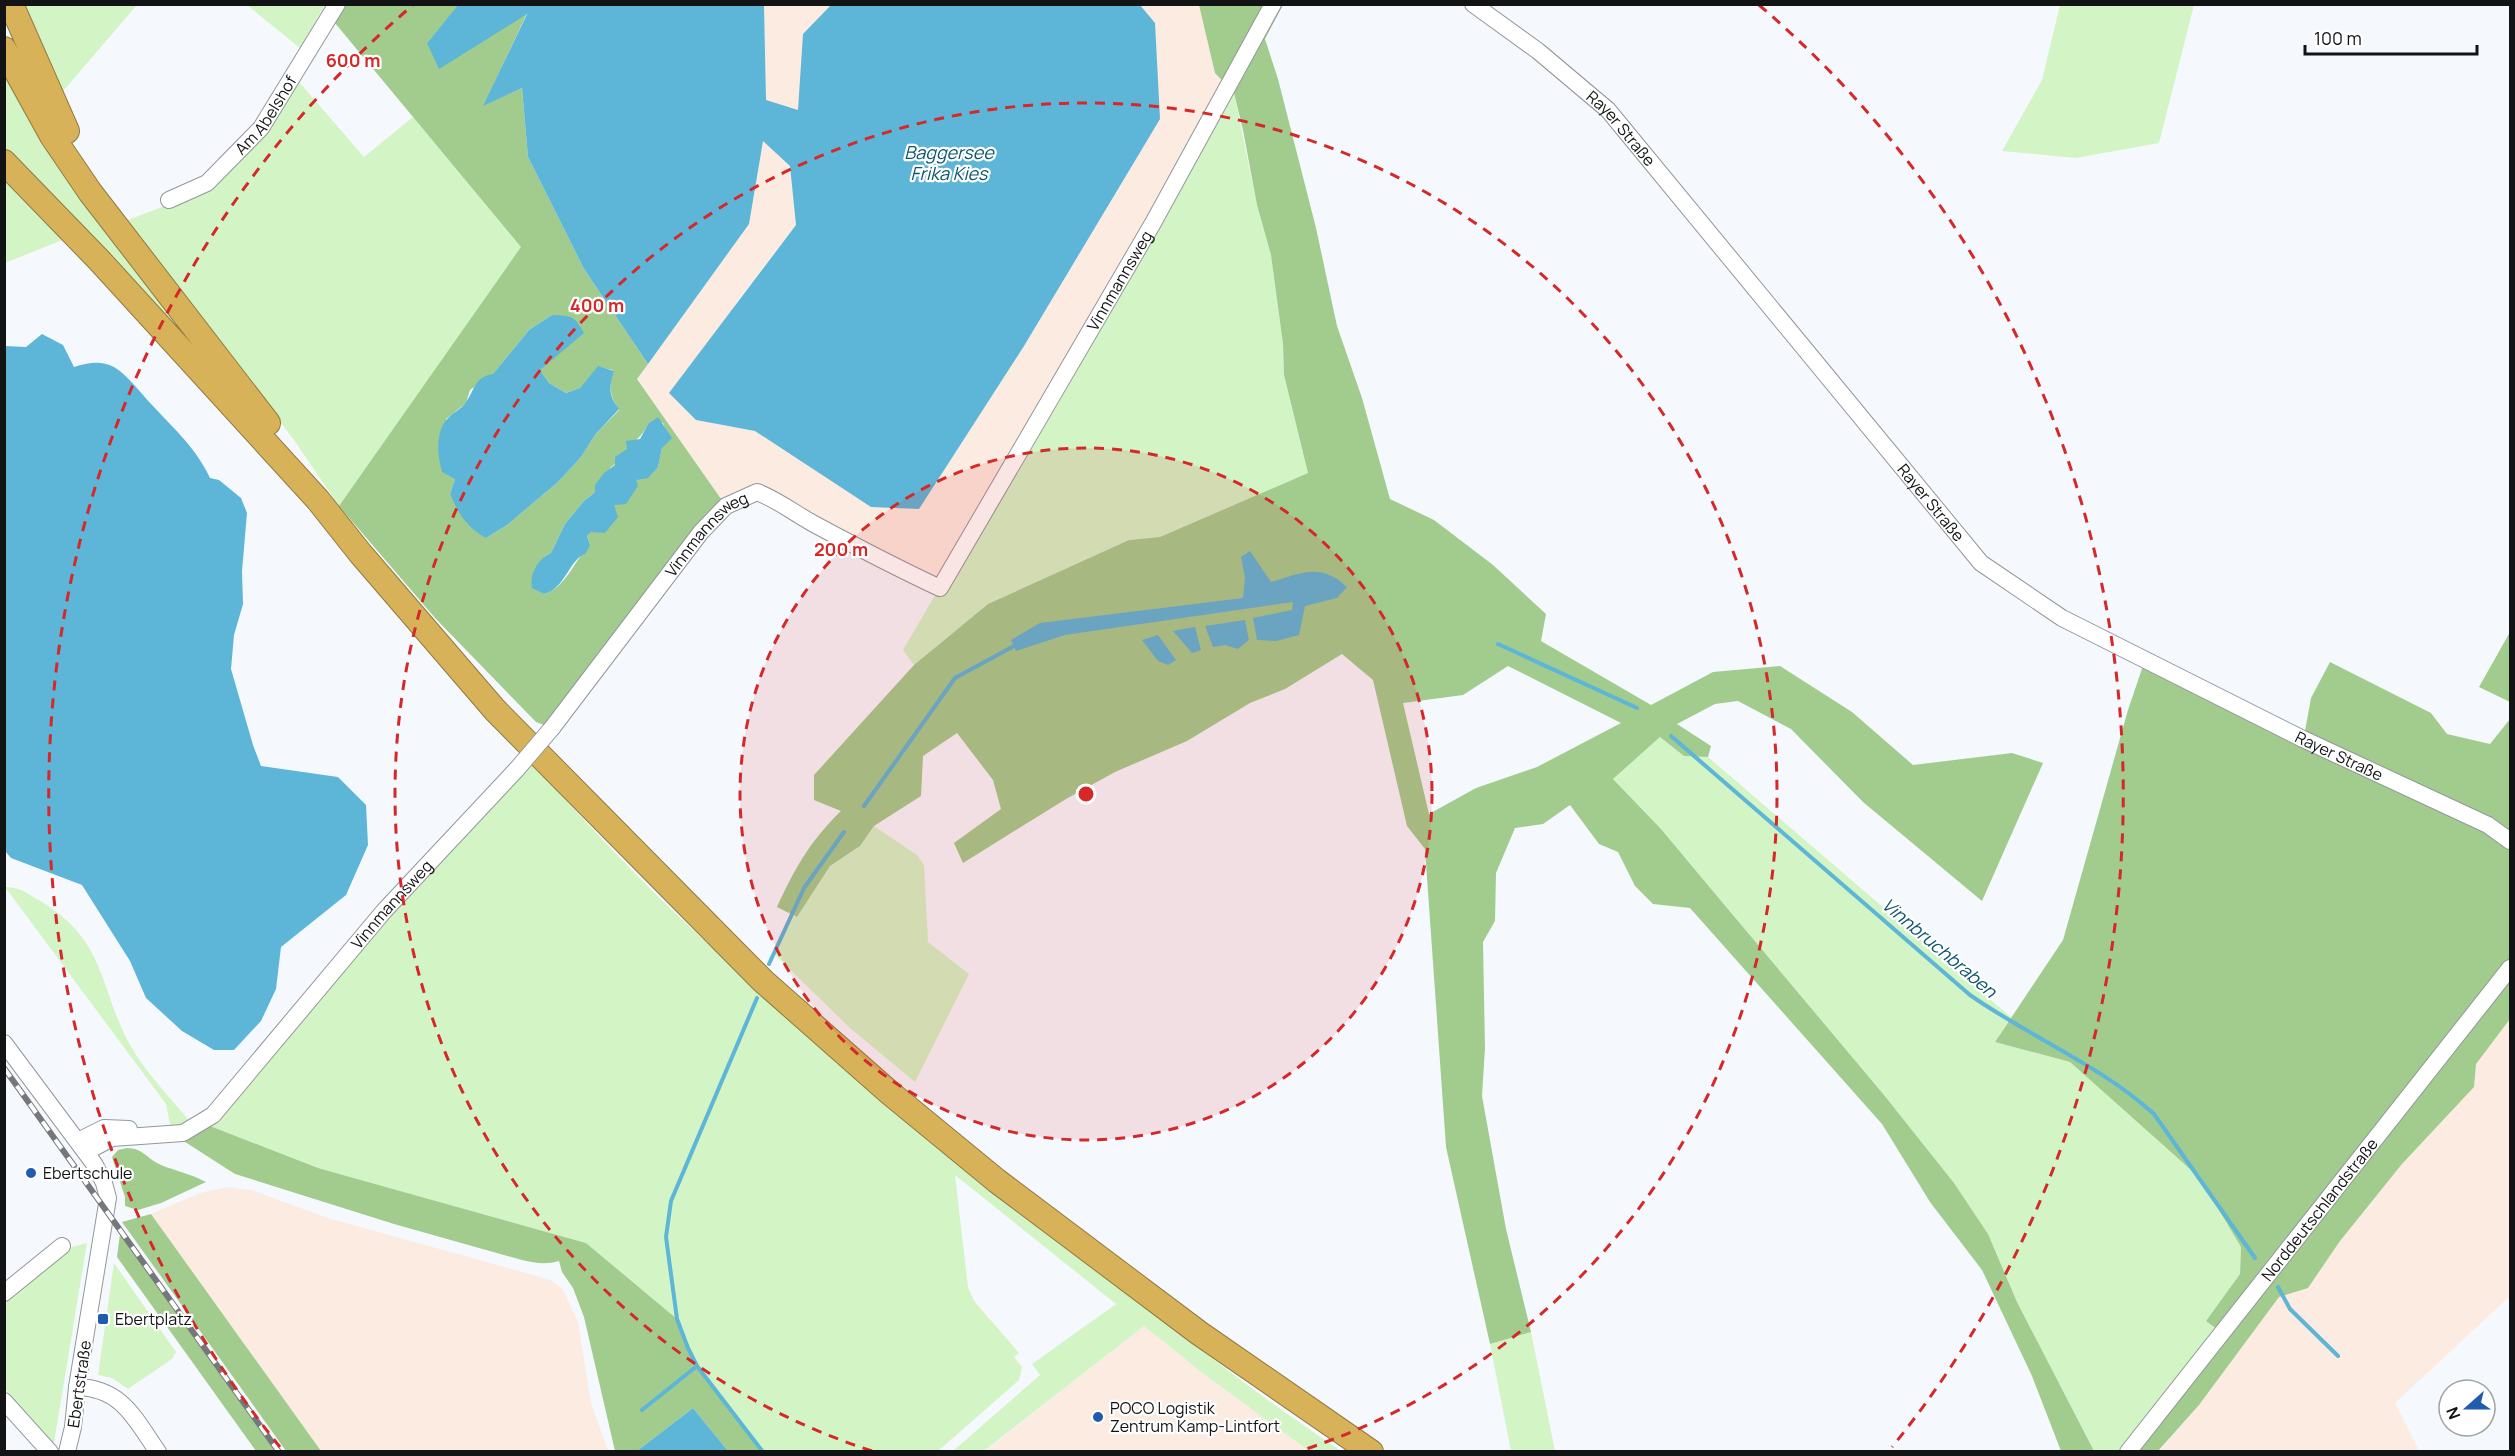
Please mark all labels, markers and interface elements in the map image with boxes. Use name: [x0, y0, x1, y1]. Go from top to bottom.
scale bar: [2305, 18, 2478, 56]
text: 100 m: [2314, 26, 2362, 50]
text: 600 m: [326, 48, 380, 72]
street label: Am Abelshof: [230, 71, 302, 159]
street label: Rayer Straße: [1582, 85, 1661, 171]
water label: Baggersee Frika Kies: [904, 140, 995, 185]
street label: Vinnmannsweg: [1082, 226, 1157, 335]
text: 400 m: [570, 293, 624, 317]
street label: Rayer Straße: [1893, 459, 1970, 546]
street label: Vinnmannsweg: [660, 487, 751, 581]
text: 200 m: [814, 537, 868, 561]
street label: Rayer Straße: [2291, 726, 2387, 786]
centre of rings: [1076, 784, 1096, 804]
street label: Vinnmannsweg: [346, 855, 437, 953]
water label: Vinnbruchbraben: [1877, 892, 2003, 1003]
street label: Norddeutschlandstraße: [2256, 1133, 2383, 1286]
place label: Ebertschule: [43, 1162, 132, 1184]
marker: Ebertschule: [24, 1166, 38, 1180]
place label: Ebertplatz: [115, 1308, 192, 1330]
marker: Ebertplatz: [96, 1312, 110, 1326]
street label: Ebertstraße: [62, 1339, 96, 1429]
north arrow: [2437, 1378, 2497, 1438]
place label: POCO Logistik Zentrum Kamp-Lintfort: [1110, 1397, 1280, 1437]
text: N: [2441, 1404, 2465, 1423]
marker: POCO Logistik Zentrum Kamp-Lintfort: [1091, 1410, 1105, 1424]

